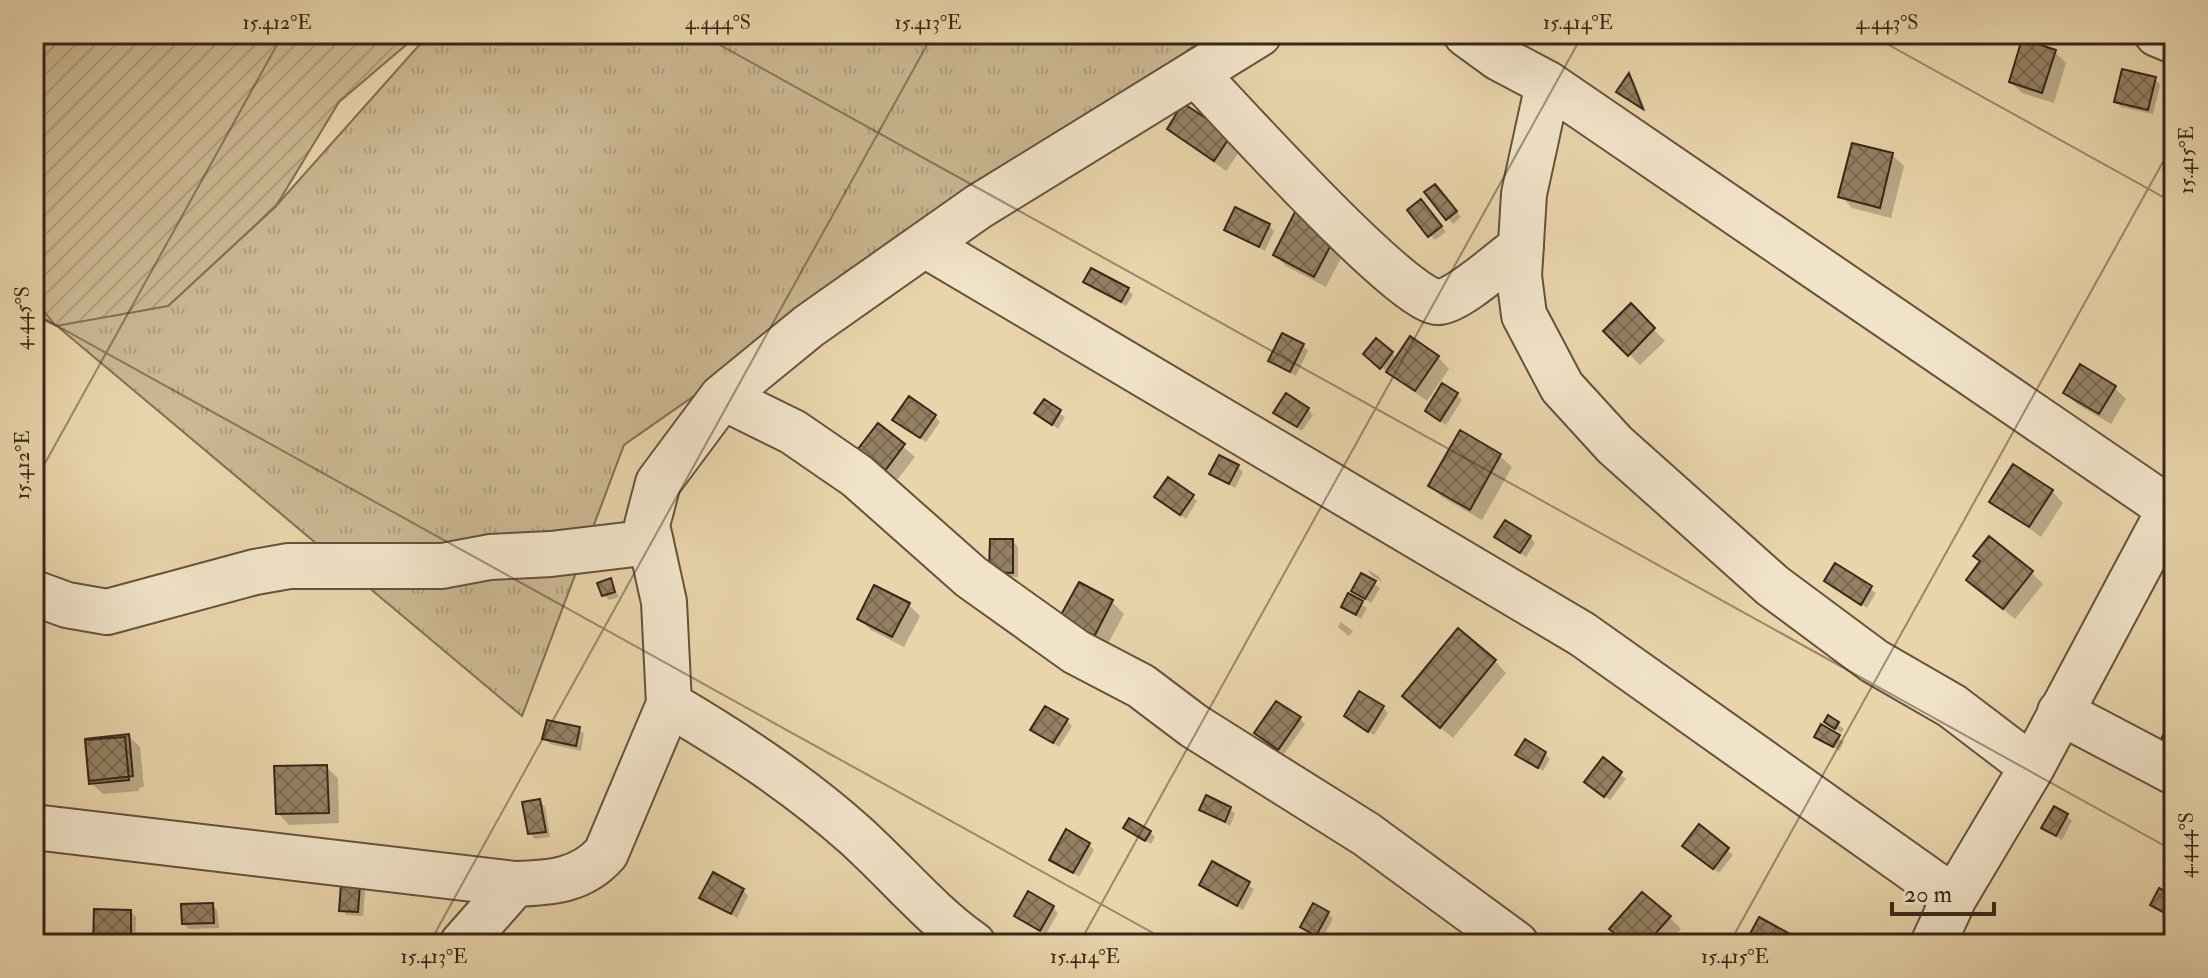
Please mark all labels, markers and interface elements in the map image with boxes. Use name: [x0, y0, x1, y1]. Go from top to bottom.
text: 15.412°E: [242, 10, 312, 35]
text: 4.444°S: [685, 10, 751, 35]
text: 15.413°E: [895, 10, 961, 35]
text: 15.414°E: [1543, 10, 1613, 35]
text: 4.443°S: [1856, 10, 1918, 35]
text: 15.415°E: [2174, 126, 2199, 194]
text: 4.445°S: [10, 286, 35, 350]
text: 15.412°E: [10, 430, 35, 500]
text: 4.444°S: [2174, 812, 2199, 878]
scale bar: [1892, 866, 1994, 916]
text: 20 m: [1904, 879, 1953, 910]
text: 15.413°E: [401, 944, 467, 969]
text: 15.414°E: [1050, 944, 1120, 969]
text: 15.415°E: [1701, 944, 1769, 969]

